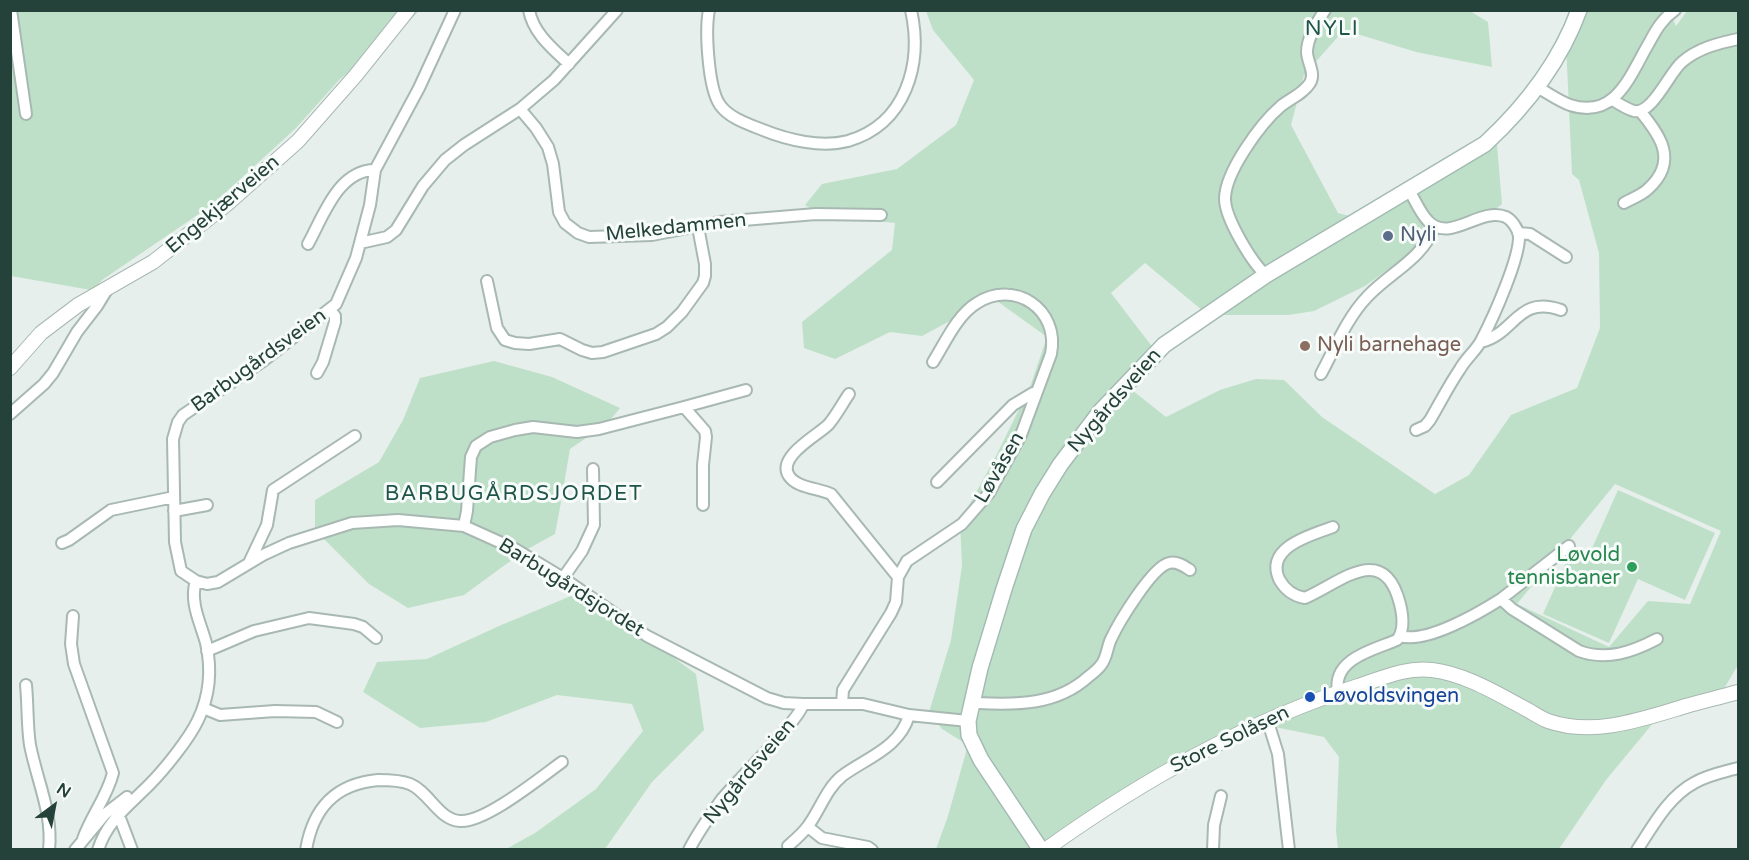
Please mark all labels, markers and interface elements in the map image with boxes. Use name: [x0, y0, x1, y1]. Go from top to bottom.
district label: NYLI: [1305, 16, 1359, 42]
street label: Engekjærveien: [161, 151, 285, 259]
street label: Melkedammen: [604, 209, 748, 247]
place label: Nyli: [1400, 224, 1437, 248]
marker: Nyli: [1381, 229, 1395, 243]
street label: Barbugårdsveien: [187, 304, 331, 418]
place label: Nyli barnehage: [1317, 334, 1461, 358]
marker: Nyli barnehage: [1298, 339, 1312, 353]
street label: Nygårdsveien: [1063, 344, 1167, 458]
street label: Løvåsen: [970, 428, 1030, 508]
district label: BARBUGÅRDSJORDET: [385, 481, 643, 507]
street label: Barbugårdsjordet: [494, 534, 648, 642]
place label: Løvold tennisbaner: [1507, 544, 1620, 591]
marker: Løvold tennisbaner: [1625, 560, 1639, 574]
place label: Løvoldsvingen: [1322, 685, 1459, 709]
marker: Løvoldsvingen: [1303, 690, 1317, 704]
street label: Store Solåsen: [1167, 701, 1293, 779]
street label: Nygårdsveien: [699, 714, 801, 830]
north arrow: [24, 776, 84, 836]
text: N: [53, 779, 74, 803]

